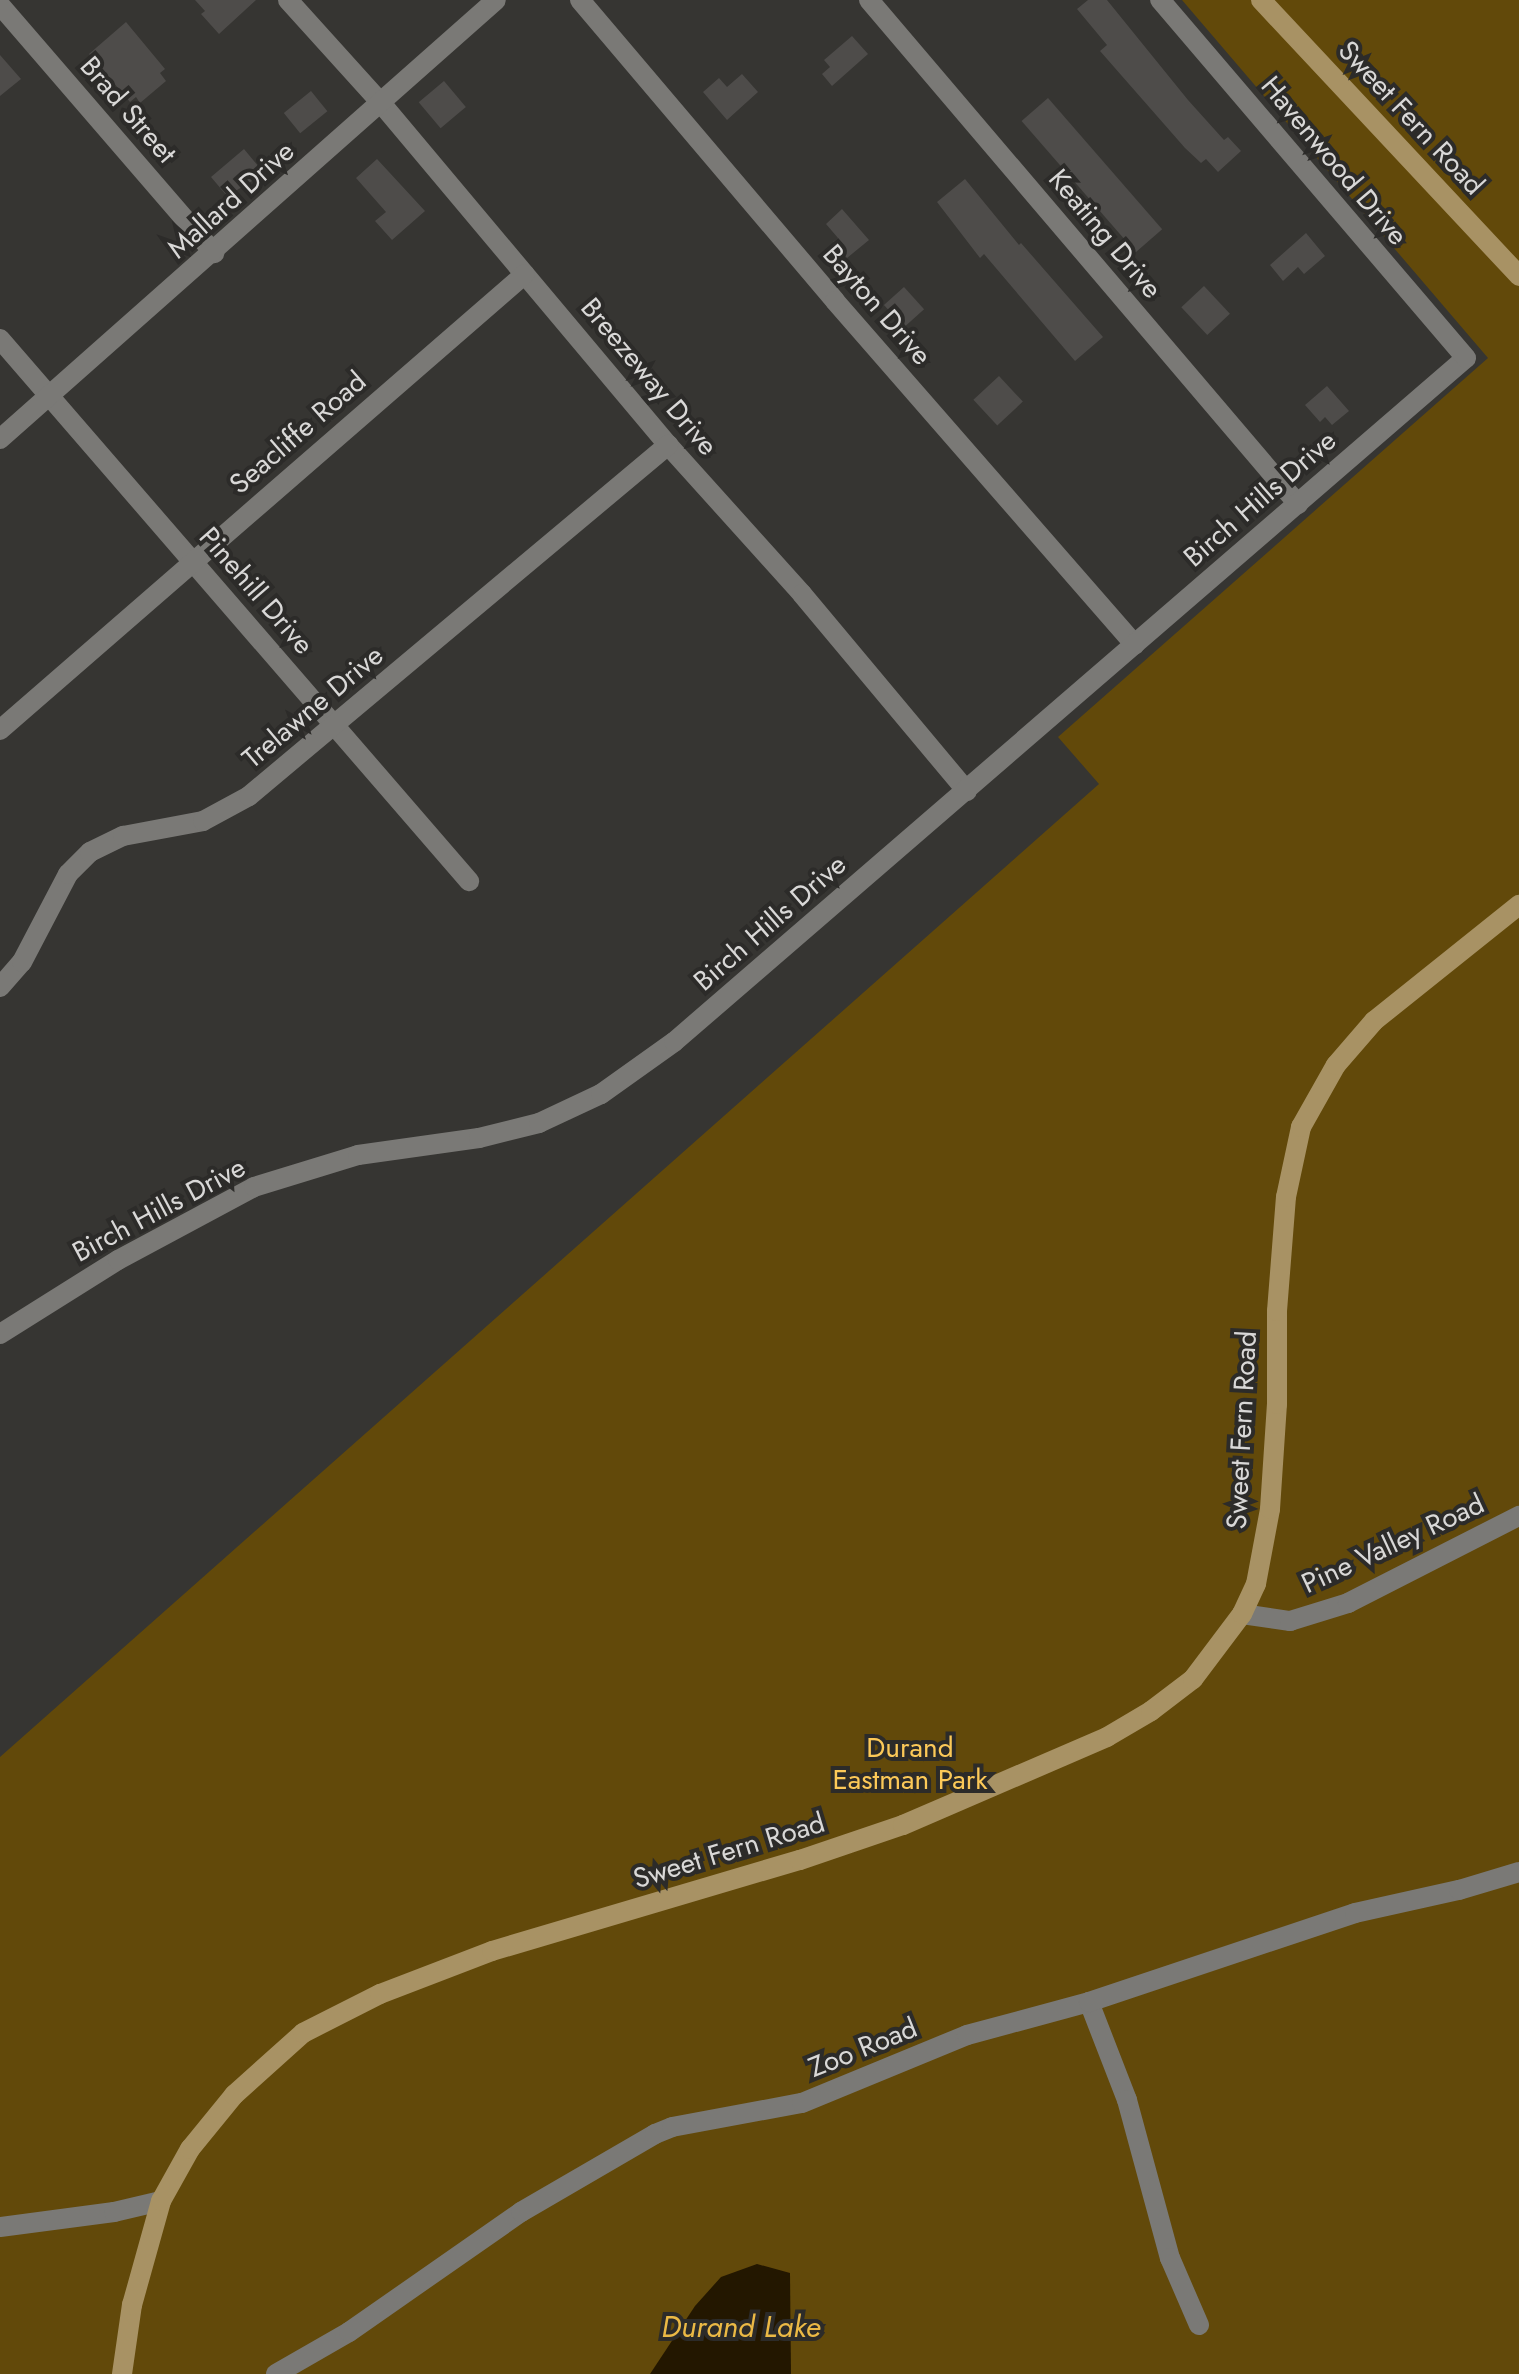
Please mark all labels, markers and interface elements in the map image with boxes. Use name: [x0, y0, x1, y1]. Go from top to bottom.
street label: Sweet Fern Road: [1331, 34, 1491, 202]
street label: Brad Street: [73, 50, 183, 170]
street label: Havenwood Drive: [1254, 70, 1414, 252]
street label: Mallard Drive: [161, 134, 301, 266]
street label: Keating Drive: [1041, 163, 1169, 305]
street label: Bayton Drive: [816, 238, 938, 372]
street label: Breezeway Drive: [573, 292, 725, 462]
street label: Seacliffe Road: [223, 365, 373, 501]
street label: Birch Hills Drive: [1177, 424, 1343, 574]
street label: Pinehill Drive: [192, 521, 320, 661]
street label: Trelawne Drive: [236, 639, 390, 775]
street label: Birch Hills Drive: [687, 848, 853, 998]
street label: Birch Hills Drive: [67, 1150, 251, 1270]
street label: Sweet Fern Road: [1220, 1330, 1264, 1530]
street label: Pine Valley Road: [1296, 1487, 1490, 1601]
park label: Durand Eastman Park: [832, 1731, 988, 1797]
street label: Sweet Fern Road: [629, 1806, 829, 1896]
street label: Zoo Road: [804, 2011, 922, 2085]
water label: Durand Lake: [661, 2309, 821, 2345]

